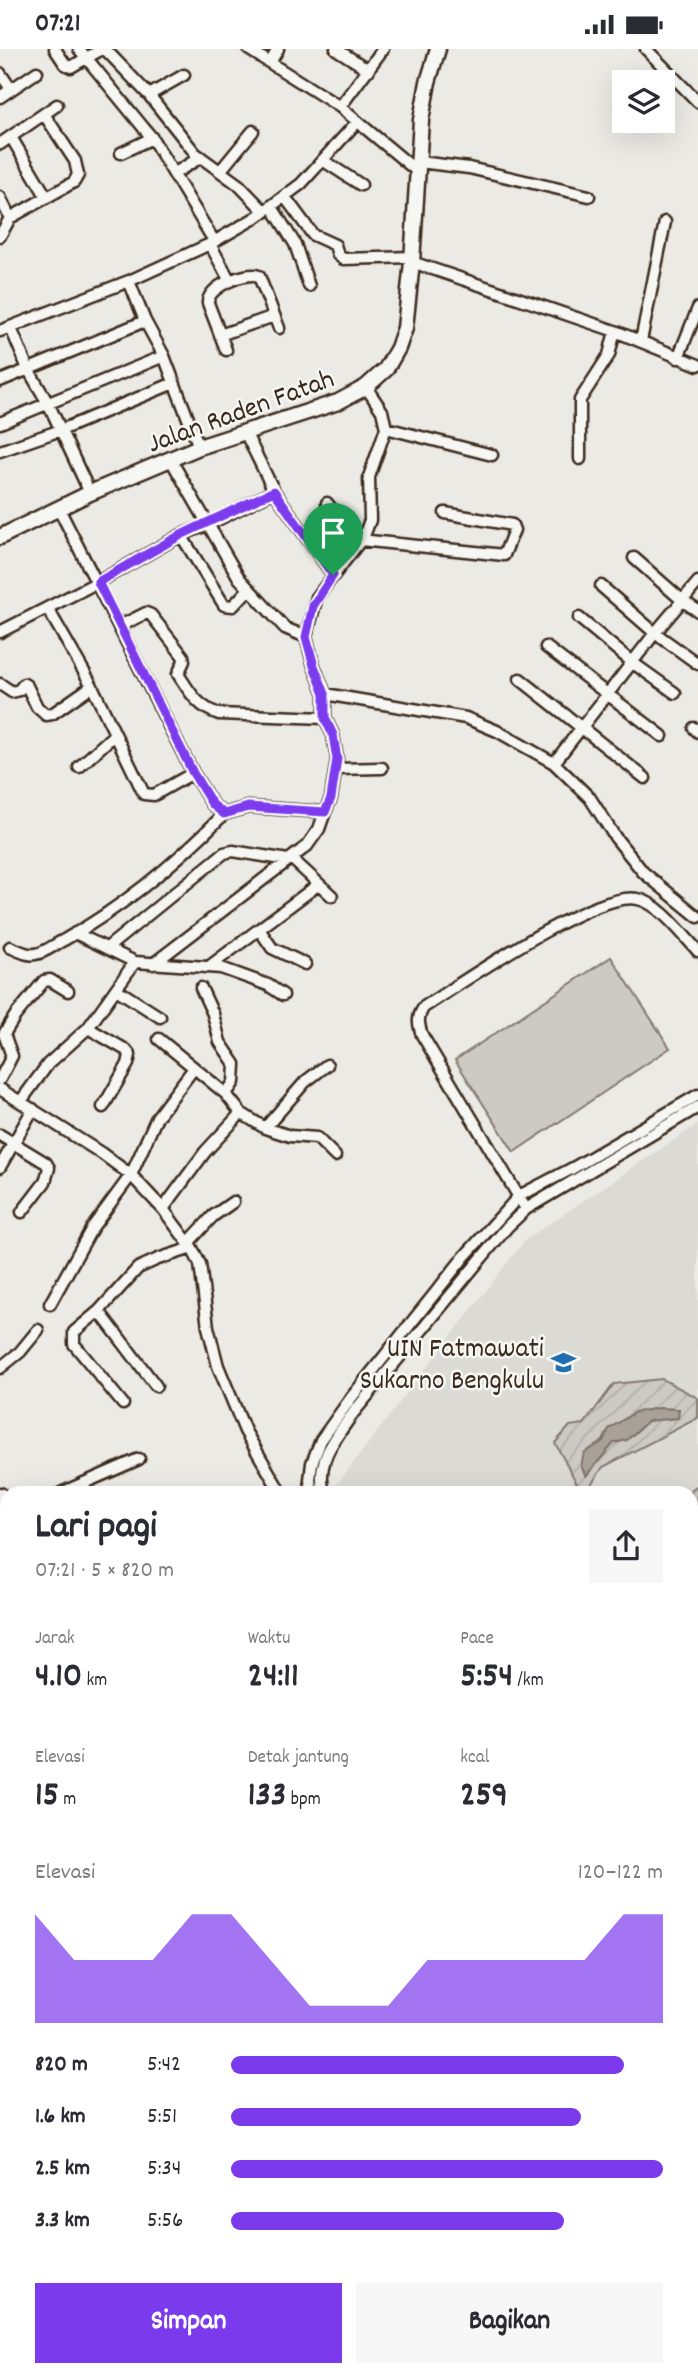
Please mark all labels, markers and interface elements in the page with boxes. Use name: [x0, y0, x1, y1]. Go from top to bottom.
text: 07:21: [35, 6, 81, 43]
map controls: [612, 70, 675, 133]
button: layers: [612, 70, 675, 133]
street label: Jalan Raden Fatah: [143, 361, 341, 466]
pin: [303, 503, 363, 575]
icon: arrive: [314, 514, 352, 552]
place label: UIN Fatmawati Sukarno Bengkulu: [360, 1331, 544, 1403]
school or university icon: UIN Fatmawati Sukarno Bengkulu: [550, 1348, 578, 1376]
text: Lari pagi: [35, 1501, 157, 1556]
button: share: [589, 1509, 663, 1583]
text: 07:21 · 5 × 820 m: [35, 1555, 174, 1588]
text: Jarak: [35, 1626, 75, 1653]
text: Waktu: [248, 1626, 290, 1653]
text: Pace: [460, 1626, 494, 1653]
text: 4.10: [35, 1653, 82, 1703]
text: 24:11: [248, 1653, 299, 1703]
text: 5:54: [460, 1653, 513, 1703]
text: km: [82, 1668, 107, 1695]
text: /km: [513, 1668, 544, 1695]
text: Elevasi: [35, 1745, 85, 1772]
text: Detak jantung: [248, 1745, 349, 1772]
text: kcal: [460, 1745, 489, 1772]
text: 15: [35, 1772, 59, 1822]
text: 133: [248, 1772, 286, 1822]
text: 259: [460, 1772, 508, 1822]
text: m: [59, 1787, 76, 1814]
text: bpm: [286, 1787, 321, 1814]
text: Elevasi: [35, 1857, 95, 1890]
text: 120–122 m: [578, 1857, 663, 1890]
text: 820 m: [35, 2049, 88, 2082]
text: 5:42: [147, 2049, 181, 2082]
text: 1.6 km: [35, 2101, 86, 2134]
text: 5:51: [147, 2101, 177, 2134]
text: 2.5 km: [35, 2153, 90, 2186]
text: 5:34: [147, 2153, 181, 2186]
text: 3.3 km: [35, 2205, 90, 2238]
text: 5:56: [147, 2205, 183, 2238]
button: Simpan: [35, 2283, 342, 2363]
button: Bagikan: [356, 2283, 663, 2363]

